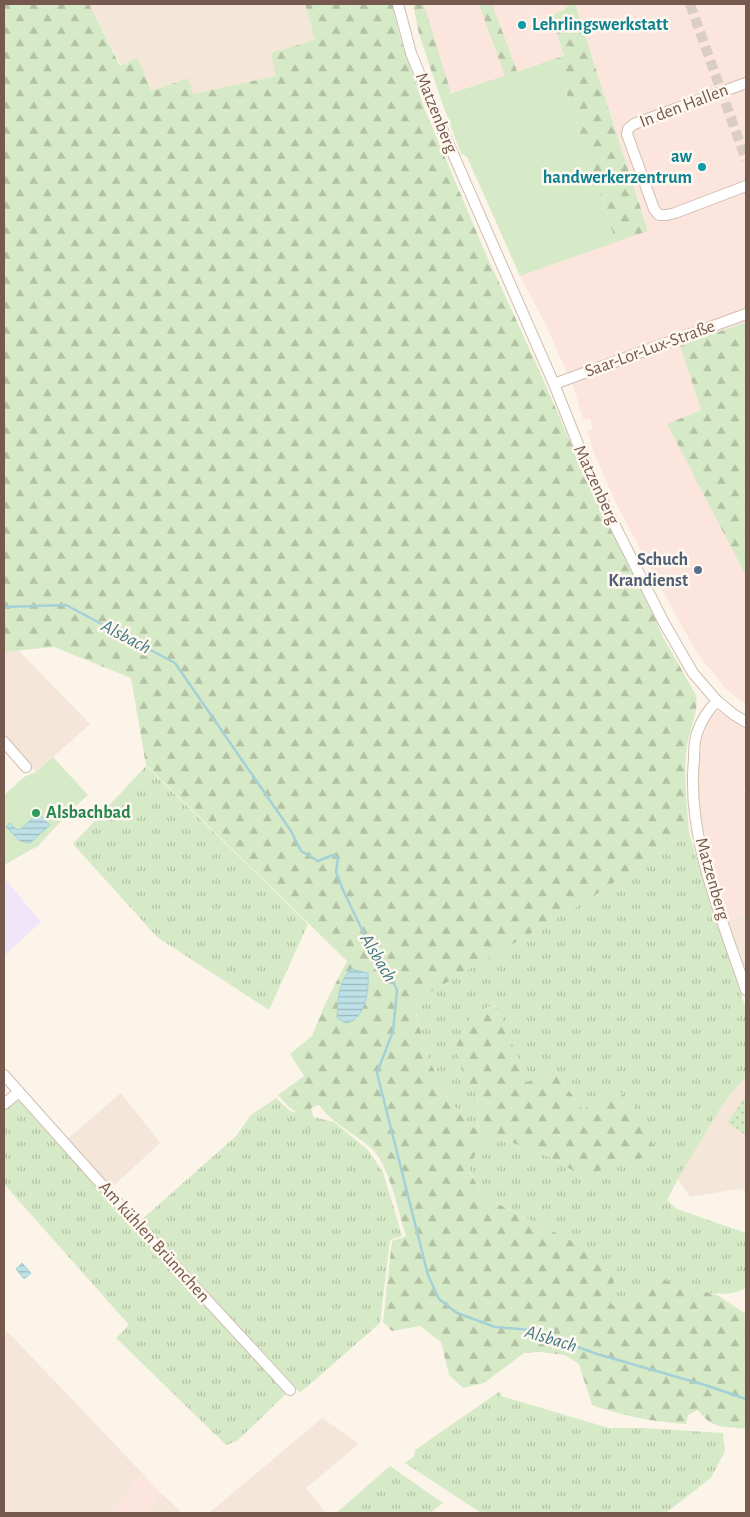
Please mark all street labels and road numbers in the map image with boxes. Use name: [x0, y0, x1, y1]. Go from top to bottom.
street label: Matzenberg: [412, 70, 460, 156]
street label: In den Hallen: [637, 81, 731, 131]
street label: Saar-Lor-Lux-Straße: [583, 317, 717, 381]
street label: Matzenberg: [570, 443, 622, 528]
street label: Matzenberg: [692, 836, 732, 923]
street label: Am kühlen Brünnchen: [95, 1178, 213, 1306]

